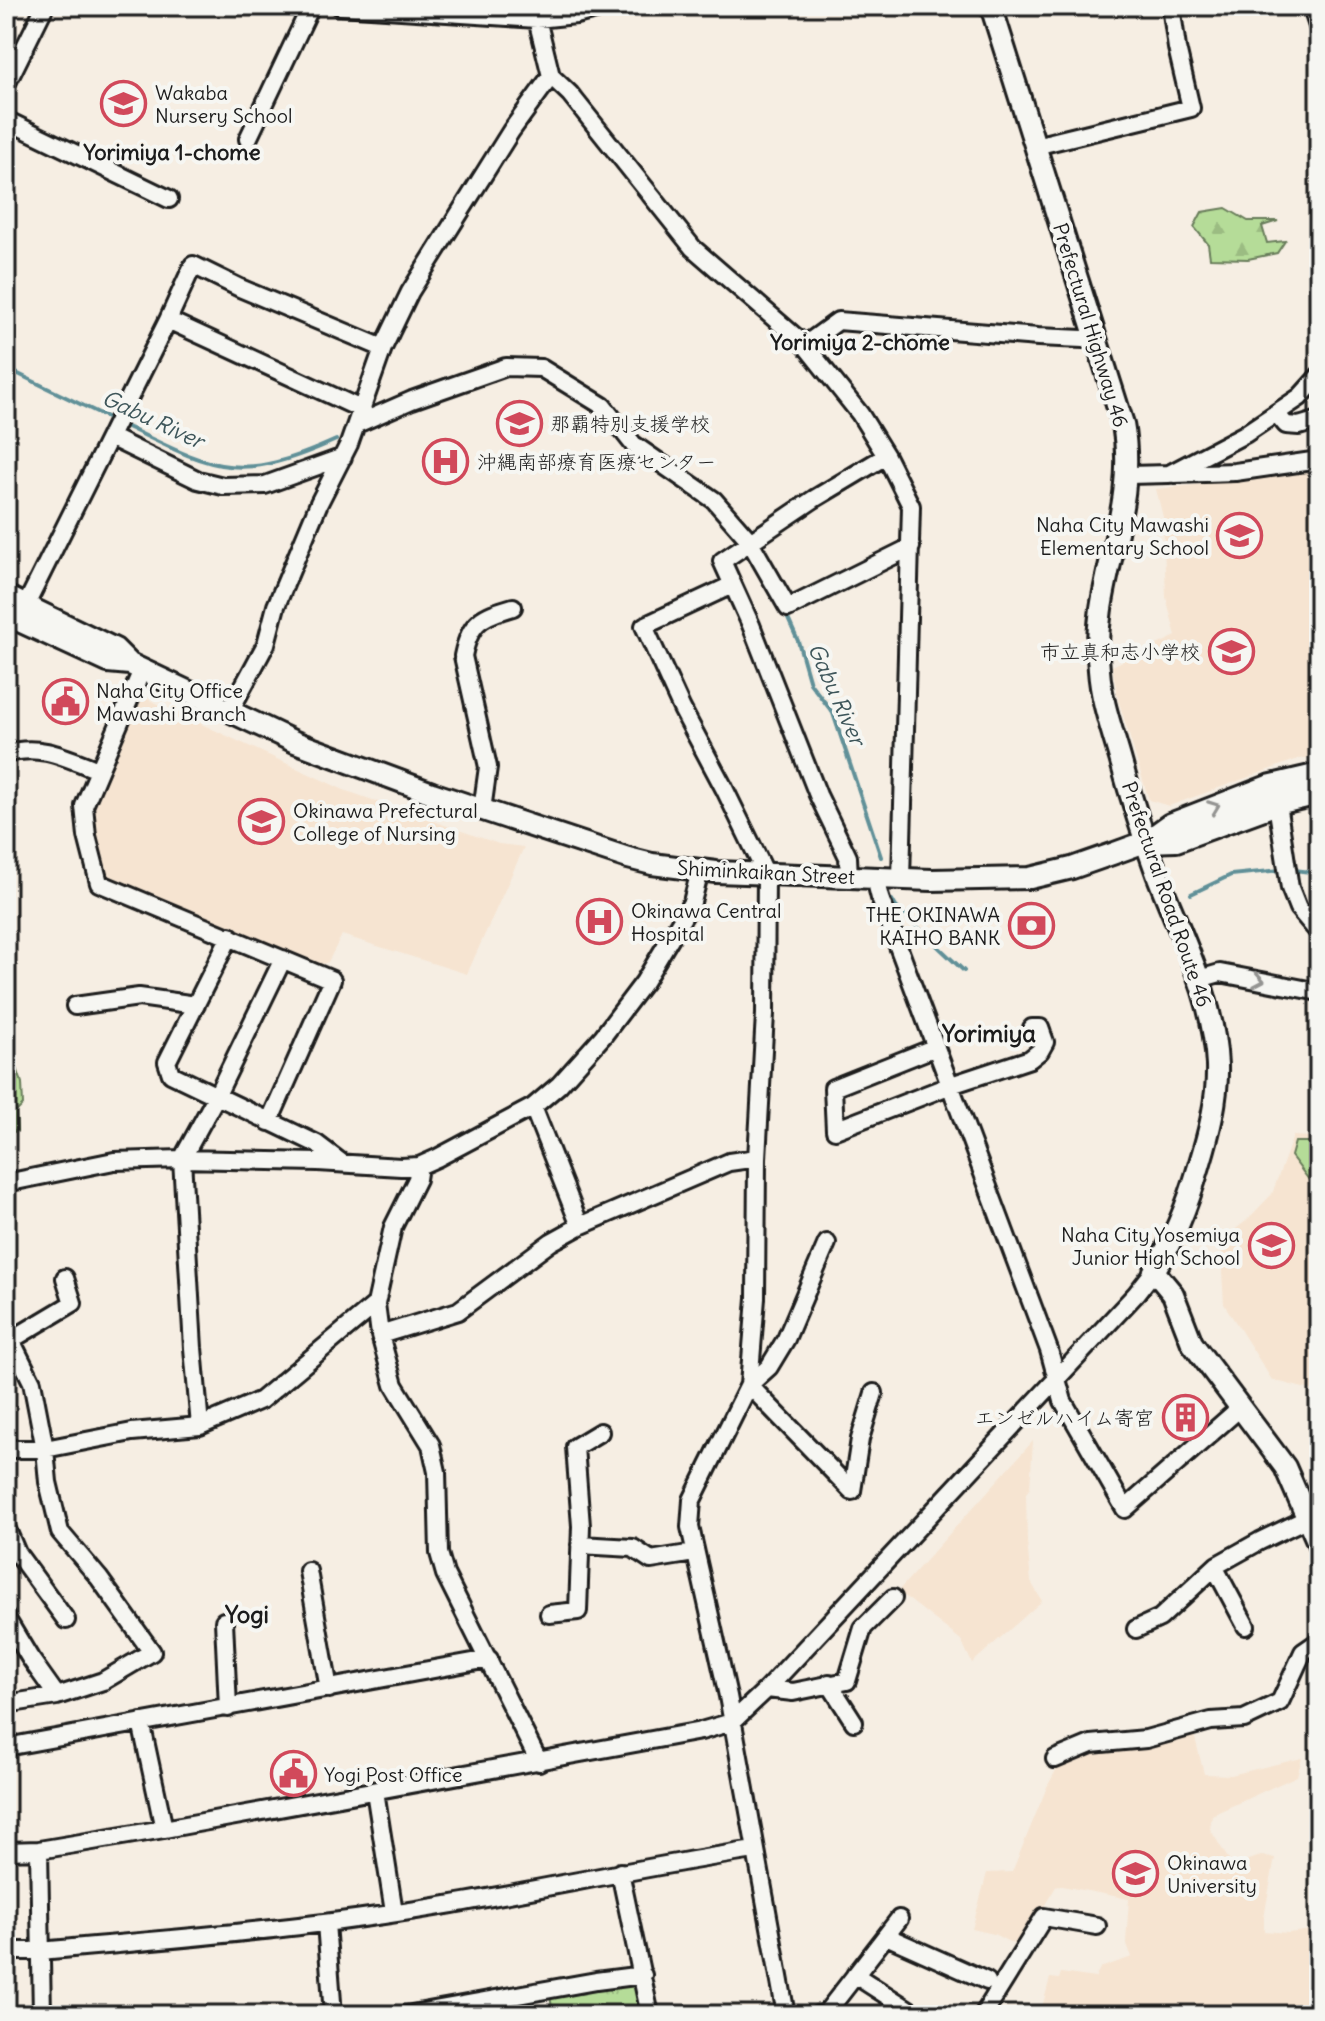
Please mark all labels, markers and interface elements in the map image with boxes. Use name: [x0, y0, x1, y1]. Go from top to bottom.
school or university icon: Wakaba Nursery School: [100, 79, 148, 127]
place label: Wakaba Nursery School: [155, 80, 292, 128]
district label: Yorimiya 1-chome: [82, 138, 261, 166]
street label: Prefectural Highway 46: [1048, 220, 1134, 430]
district label: Yorimiya 2-chome: [769, 328, 950, 356]
water label: Gabu River: [98, 383, 211, 456]
school or university icon: 那覇特別支援学校: [495, 399, 543, 447]
place label: 那覇特別支援学校: [550, 411, 710, 436]
hospital icon: 沖縄南部療育医療センター: [422, 437, 470, 485]
place label: 沖縄南部療育医療センター: [477, 449, 716, 474]
school or university icon: Naha City Mawashi Elementary School: [1216, 511, 1264, 559]
place label: Naha City Mawashi Elementary School: [1036, 512, 1209, 560]
school or university icon: 市立真和志小学校: [1207, 627, 1255, 675]
water label: Gabu River: [802, 638, 873, 752]
place label: 市立真和志小学校: [1040, 639, 1200, 664]
public building icon: Naha City Office Mawashi Branch: [41, 678, 89, 726]
place label: Naha City Office Mawashi Branch: [96, 678, 246, 726]
street label: Prefectural Road Route 46: [1117, 778, 1217, 1010]
school or university icon: Okinawa Prefectural College of Nursing: [238, 797, 286, 845]
place label: Okinawa Prefectural College of Nursing: [293, 798, 478, 846]
one-way arrow: [1206, 800, 1220, 817]
street label: Shiminkaikan Street: [677, 855, 856, 889]
hospital icon: Okinawa Central Hospital: [576, 898, 624, 946]
place label: Okinawa Central Hospital: [631, 898, 781, 946]
bank icon: THE OKINAWA KAIHO BANK: [1007, 901, 1055, 949]
place label: THE OKINAWA KAIHO BANK: [865, 902, 1001, 950]
one-way arrow: [1252, 970, 1266, 987]
district label: Yorimiya: [941, 1018, 1036, 1048]
place label: Naha City Yosemiya Junior High School: [1061, 1222, 1240, 1270]
school or university icon: Naha City Yosemiya Junior High School: [1247, 1222, 1295, 1270]
building icon: エンゼルハイム寄宮: [1161, 1393, 1209, 1441]
place label: エンゼルハイム寄宮: [975, 1405, 1154, 1430]
district label: Yogi: [224, 1599, 269, 1629]
public building icon: Yogi Post Office: [269, 1750, 317, 1798]
place label: Yogi Post Office: [324, 1762, 462, 1787]
school or university icon: Okinawa University: [1112, 1849, 1160, 1897]
place label: Okinawa University: [1167, 1850, 1257, 1898]

